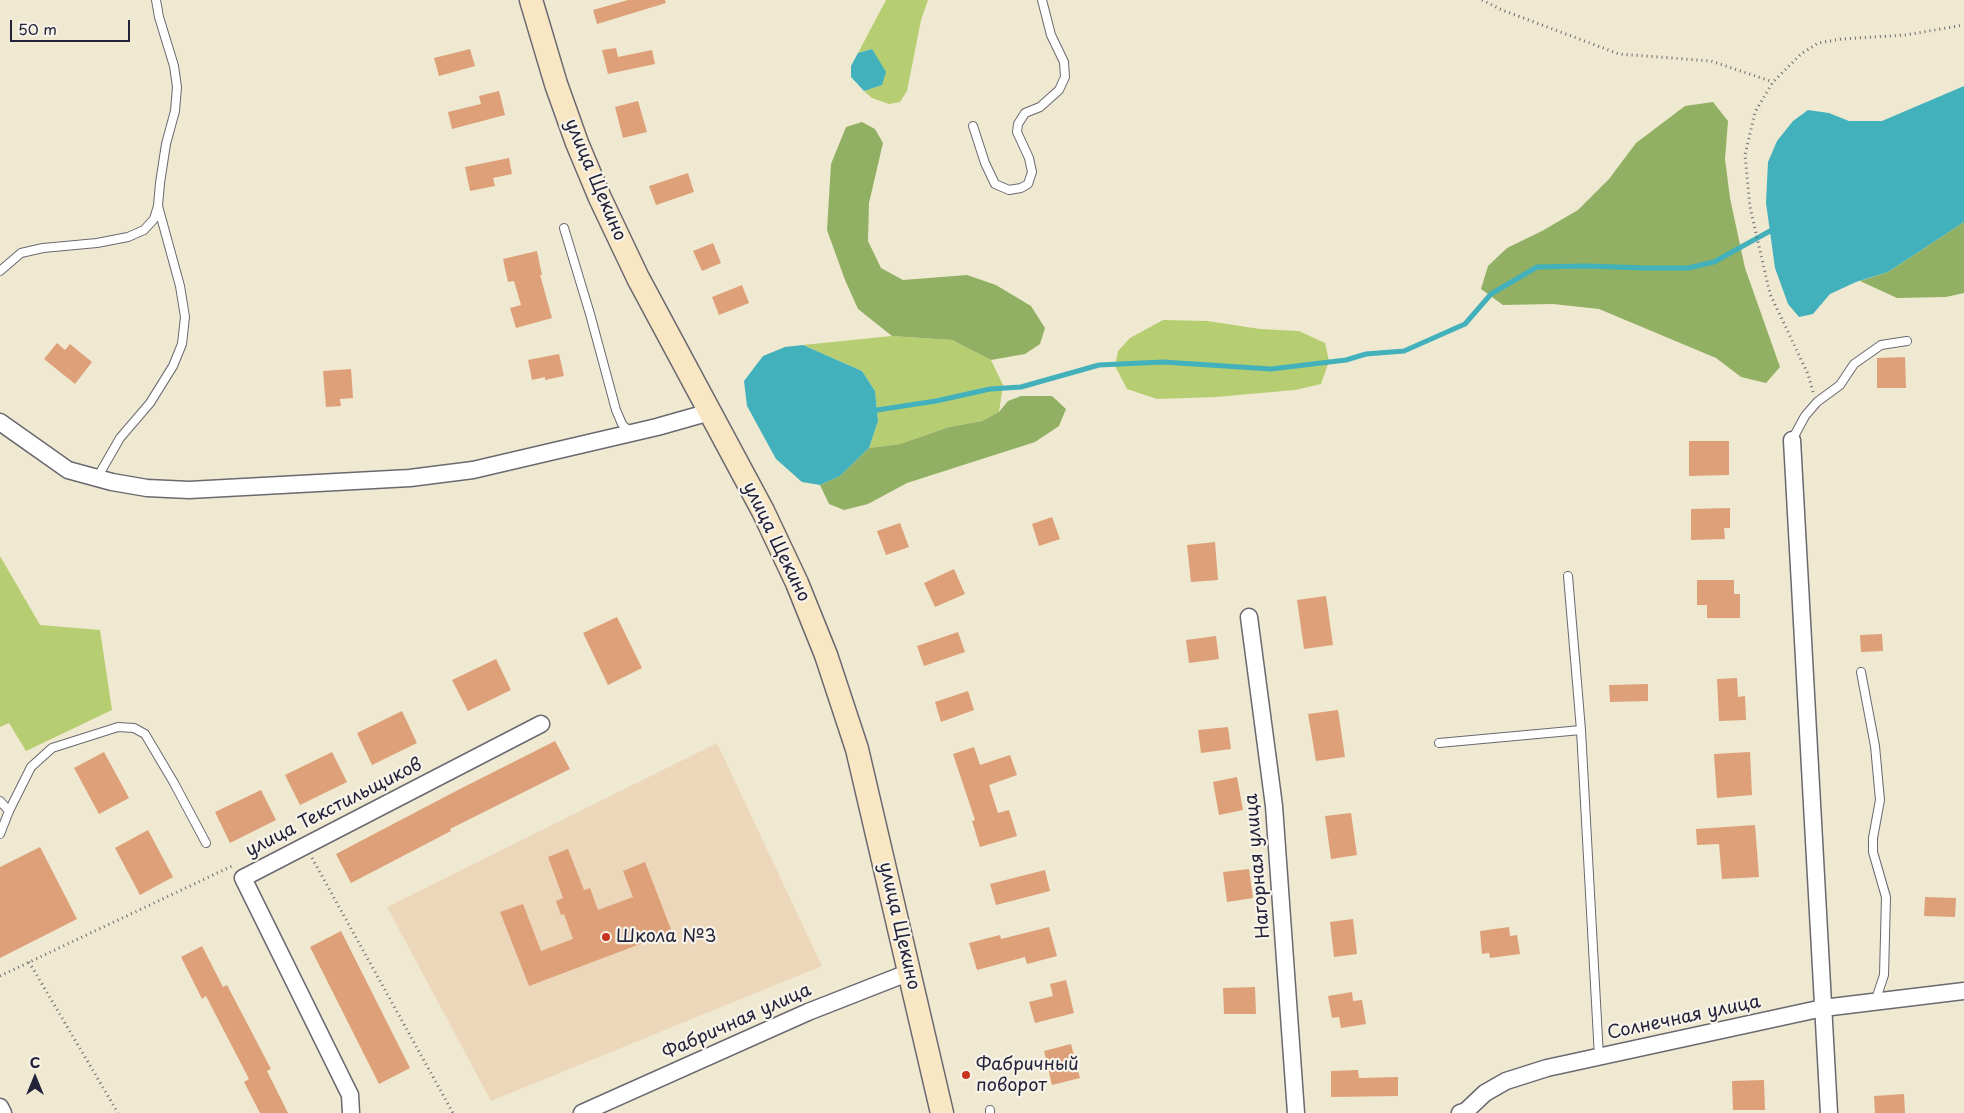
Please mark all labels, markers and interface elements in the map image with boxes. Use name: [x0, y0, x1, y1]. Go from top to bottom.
scale bar: [12, 10, 132, 42]
text: 50 m: [18, 17, 57, 40]
street label: улица Щекино: [560, 116, 630, 244]
street label: улица Щекино: [738, 479, 814, 605]
street label: улица Текстильщиков: [242, 754, 426, 862]
street label: Нагорная улица: [1241, 793, 1275, 939]
street label: улица Щекино: [874, 860, 924, 992]
place label: Школа №3: [616, 926, 716, 948]
marker: Школа №3: [600, 931, 612, 943]
street label: Фабричная улица: [659, 979, 815, 1065]
street label: Солнечная улица: [1605, 991, 1763, 1045]
text: С: [30, 1052, 40, 1073]
north arrow: [10, 1053, 60, 1103]
place label: Фабричный поворот: [976, 1054, 1079, 1096]
marker: Фабричный поворот: [960, 1069, 972, 1081]

